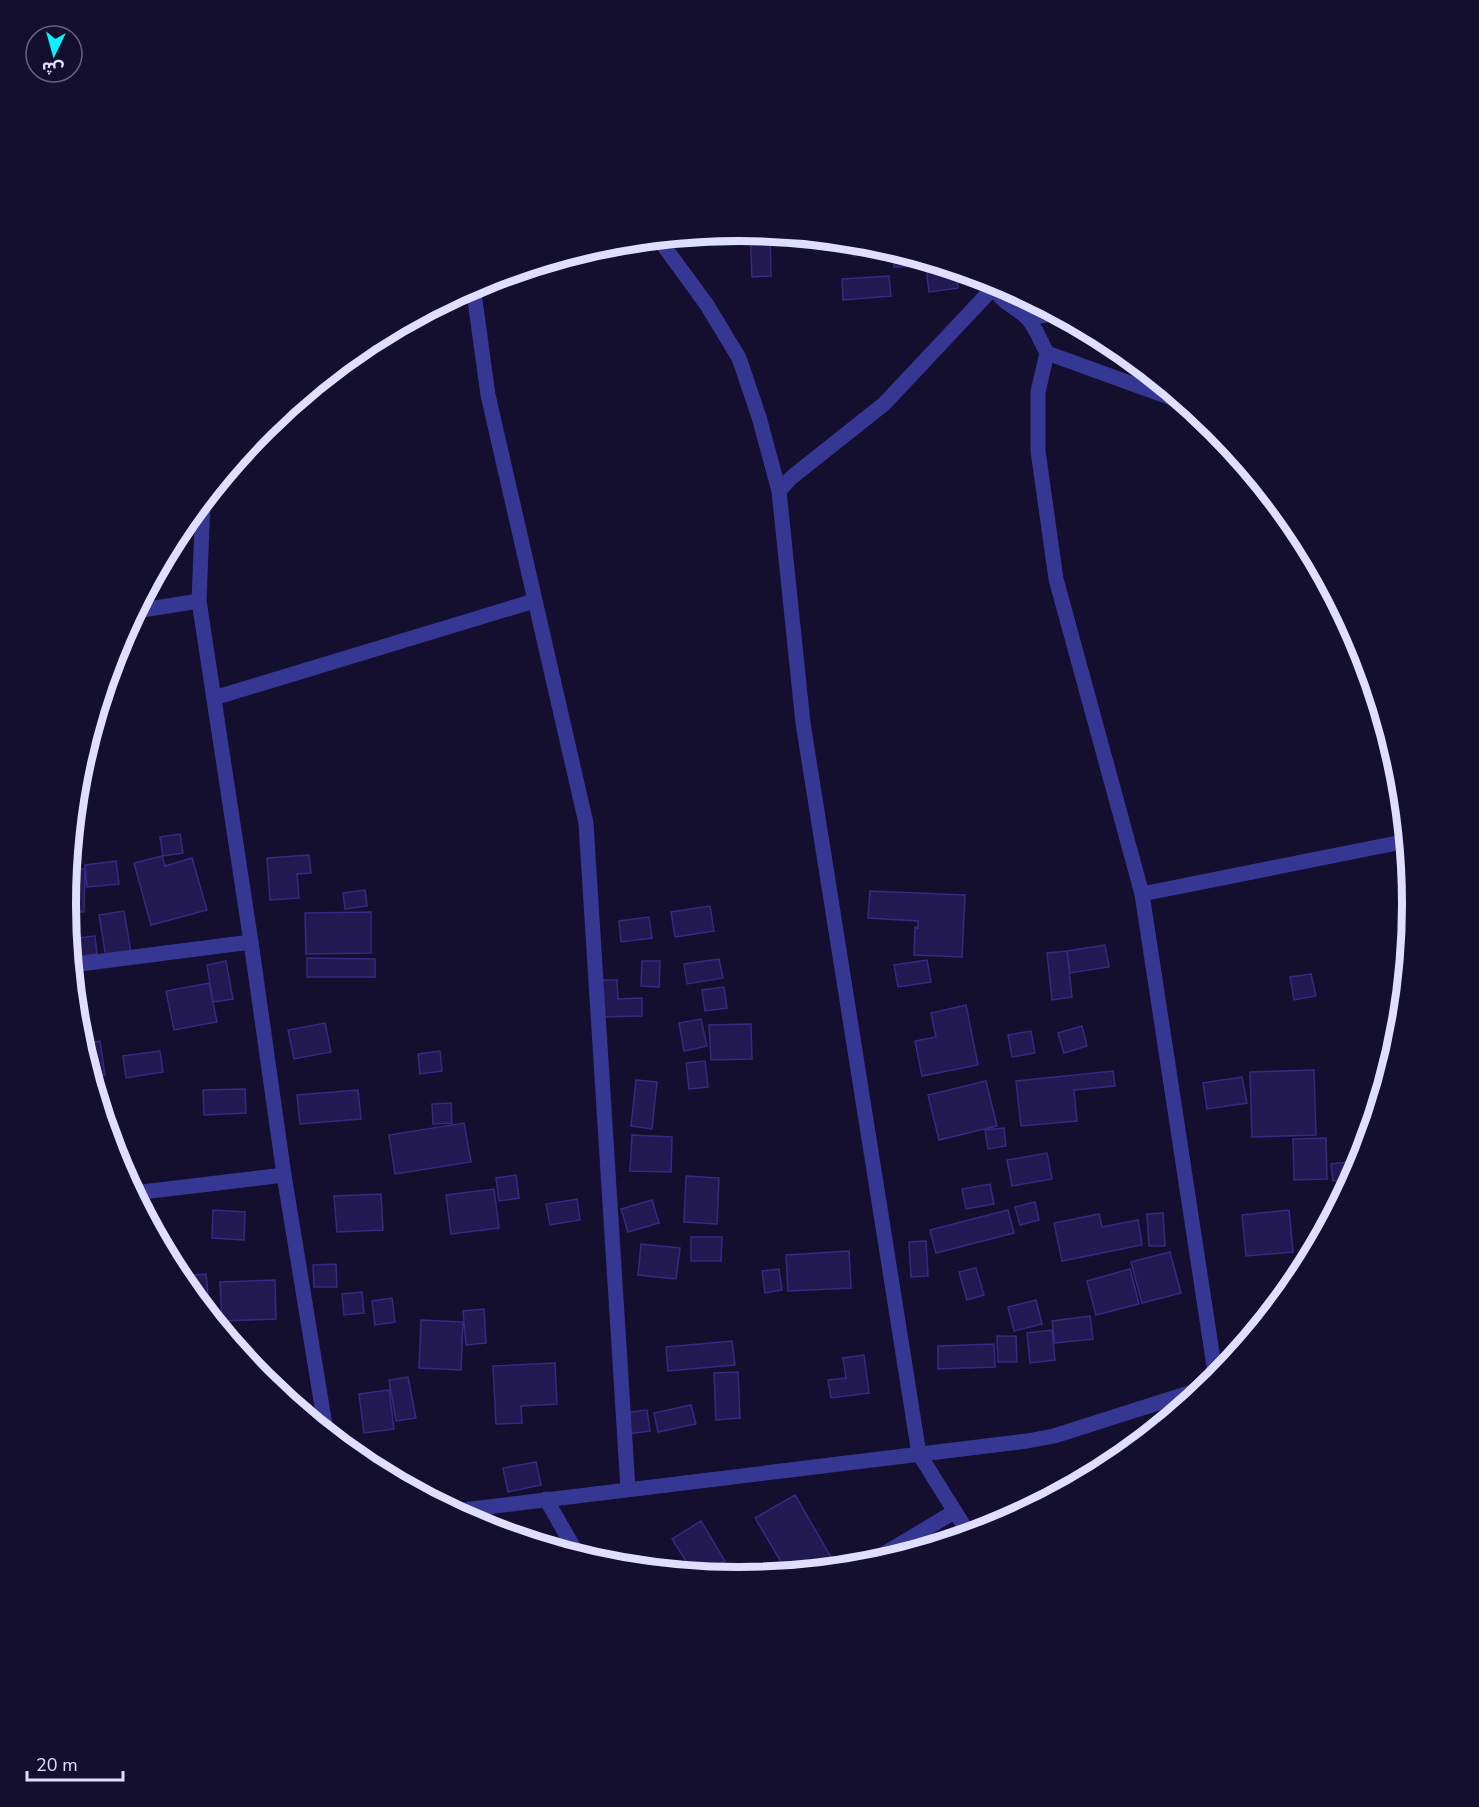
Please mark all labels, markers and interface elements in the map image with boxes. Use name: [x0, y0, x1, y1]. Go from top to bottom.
north arrow: [24, 24, 84, 84]
text: ش: [41, 56, 65, 80]
scale bar: [27, 1744, 123, 1782]
text: 20 m: [36, 1753, 78, 1777]

